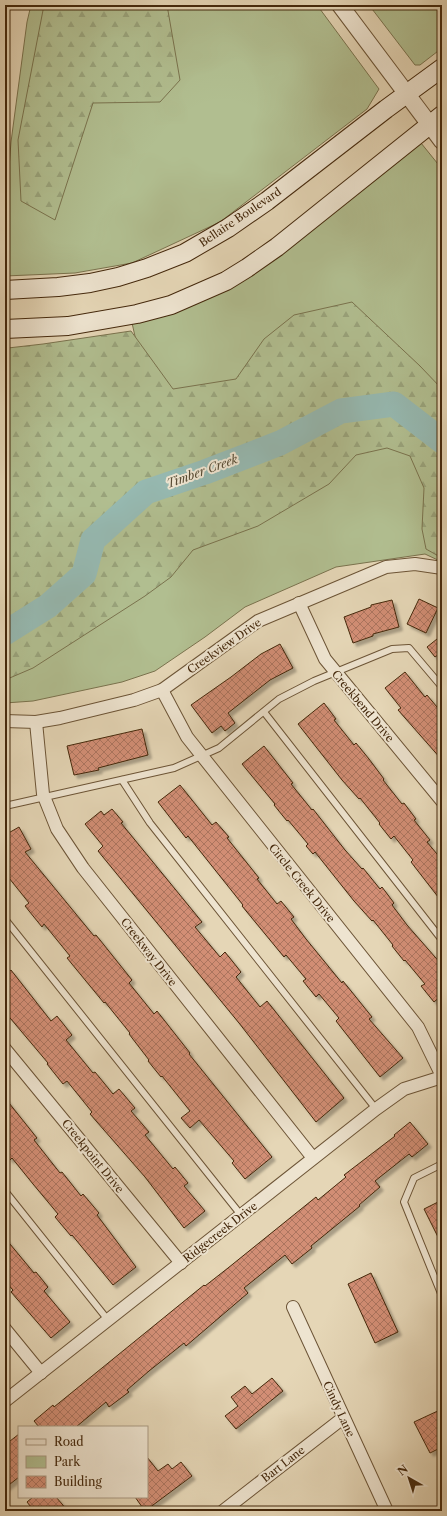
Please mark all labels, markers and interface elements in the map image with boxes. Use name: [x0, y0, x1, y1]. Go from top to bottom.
street label: Bellaire Boulevard: [196, 184, 284, 250]
water label: Timber Creek: [164, 451, 240, 491]
street label: Creekview Drive: [184, 615, 264, 677]
street label: Creekbend Drive: [329, 667, 397, 745]
street label: Circle Creek Drive: [266, 841, 338, 925]
street label: Creekway Drive: [118, 915, 180, 989]
street label: Creekpoint Drive: [59, 1116, 127, 1196]
street label: Ridgecreek Drive: [180, 1199, 260, 1265]
street label: Cindy Lane: [320, 1379, 358, 1439]
legend: [18, 1426, 148, 1498]
text: Road: [54, 1434, 84, 1449]
street label: Bart Lane: [259, 1443, 307, 1485]
text: Park: [54, 1454, 81, 1469]
north arrow: [389, 1458, 429, 1498]
text: N: [395, 1462, 411, 1479]
text: Building: [54, 1474, 102, 1489]

